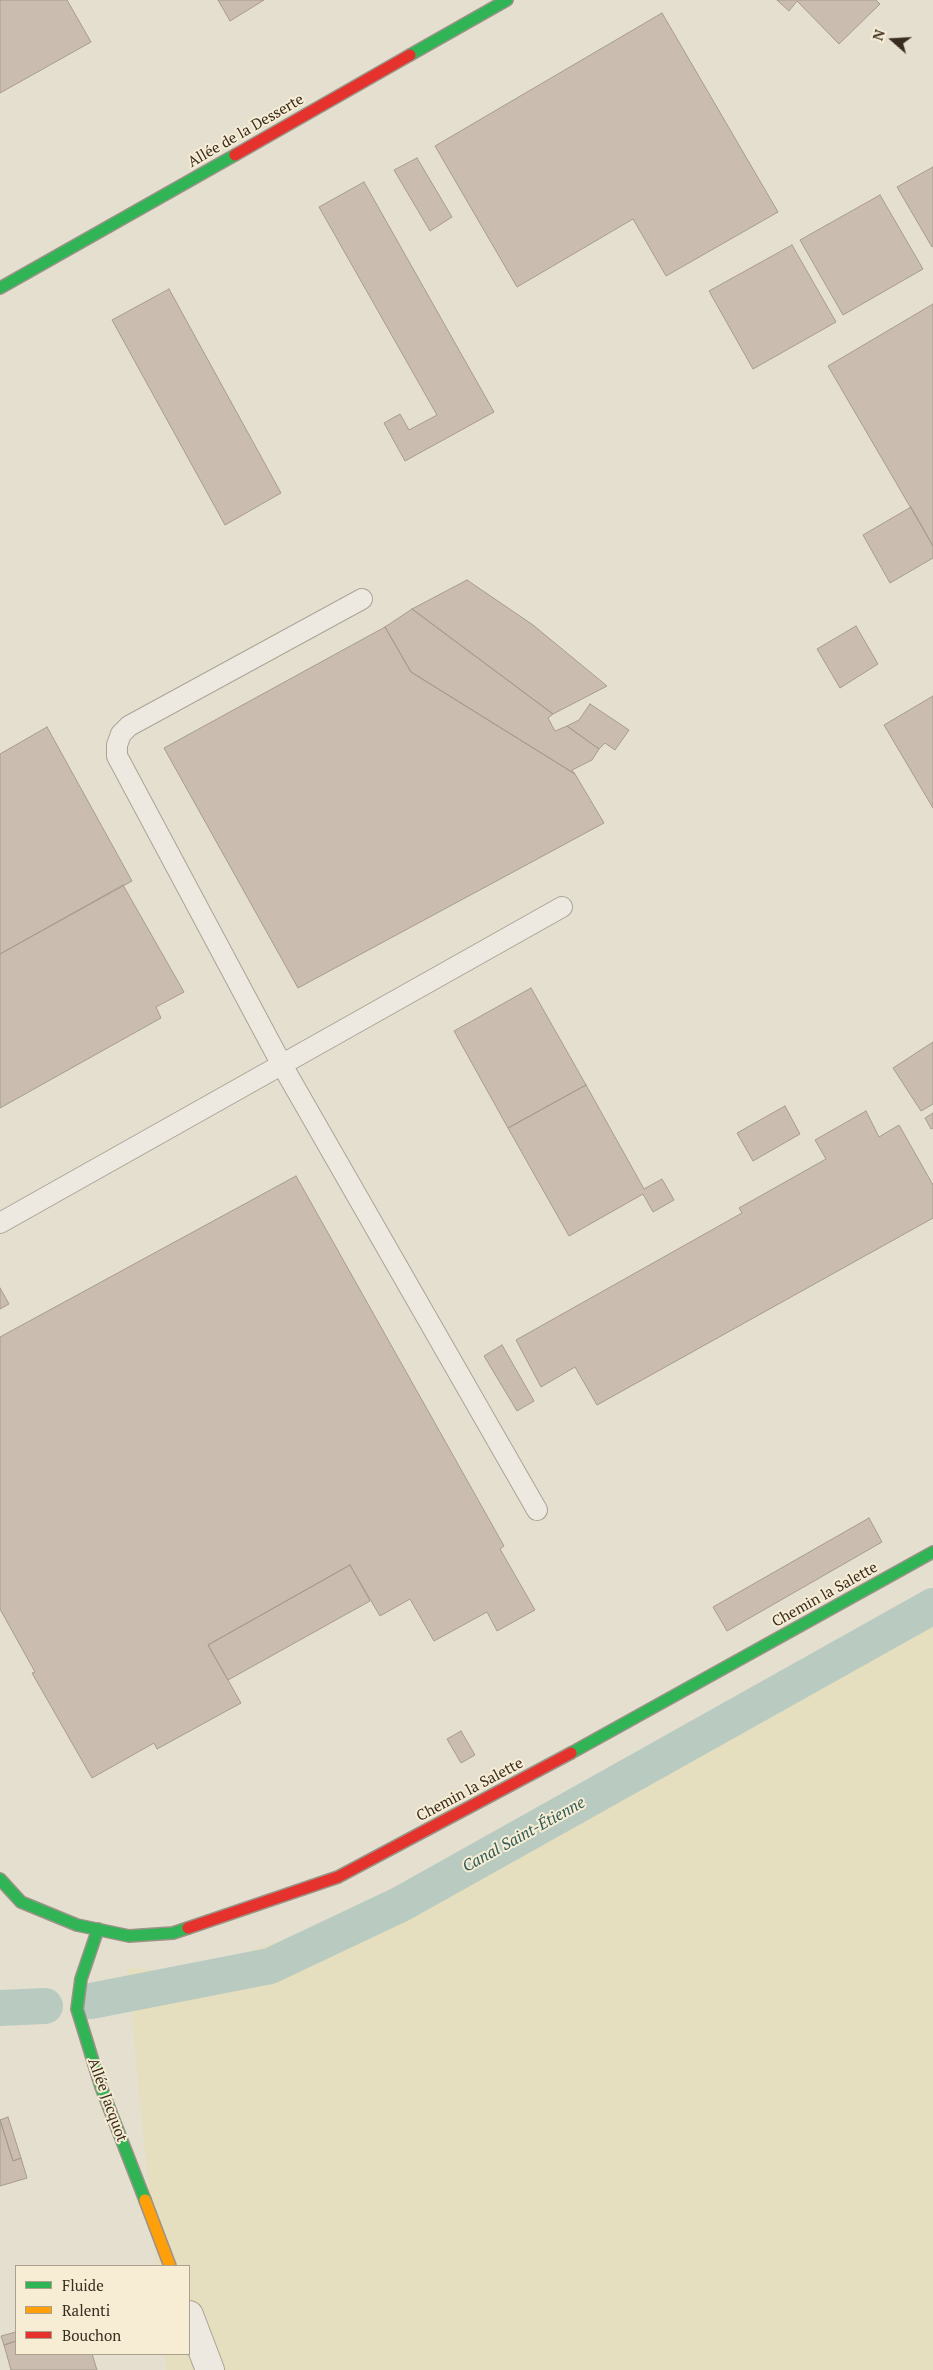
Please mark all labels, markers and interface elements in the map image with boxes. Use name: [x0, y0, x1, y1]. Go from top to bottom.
north arrow: [868, 15, 918, 65]
text: N: [868, 27, 889, 43]
street label: Allée de la Desserte: [185, 90, 307, 172]
street label: Chemin la Salette: [769, 1559, 881, 1631]
street label: Chemin la Salette: [414, 1754, 526, 1826]
water label: Canal Saint-Étienne: [459, 1793, 589, 1877]
street label: Allée Jacquot: [84, 2056, 130, 2144]
legend: [15, 2265, 190, 2355]
text: Fluide: [62, 2275, 104, 2295]
text: Ralenti: [62, 2300, 110, 2320]
text: Bouchon: [62, 2325, 121, 2345]

